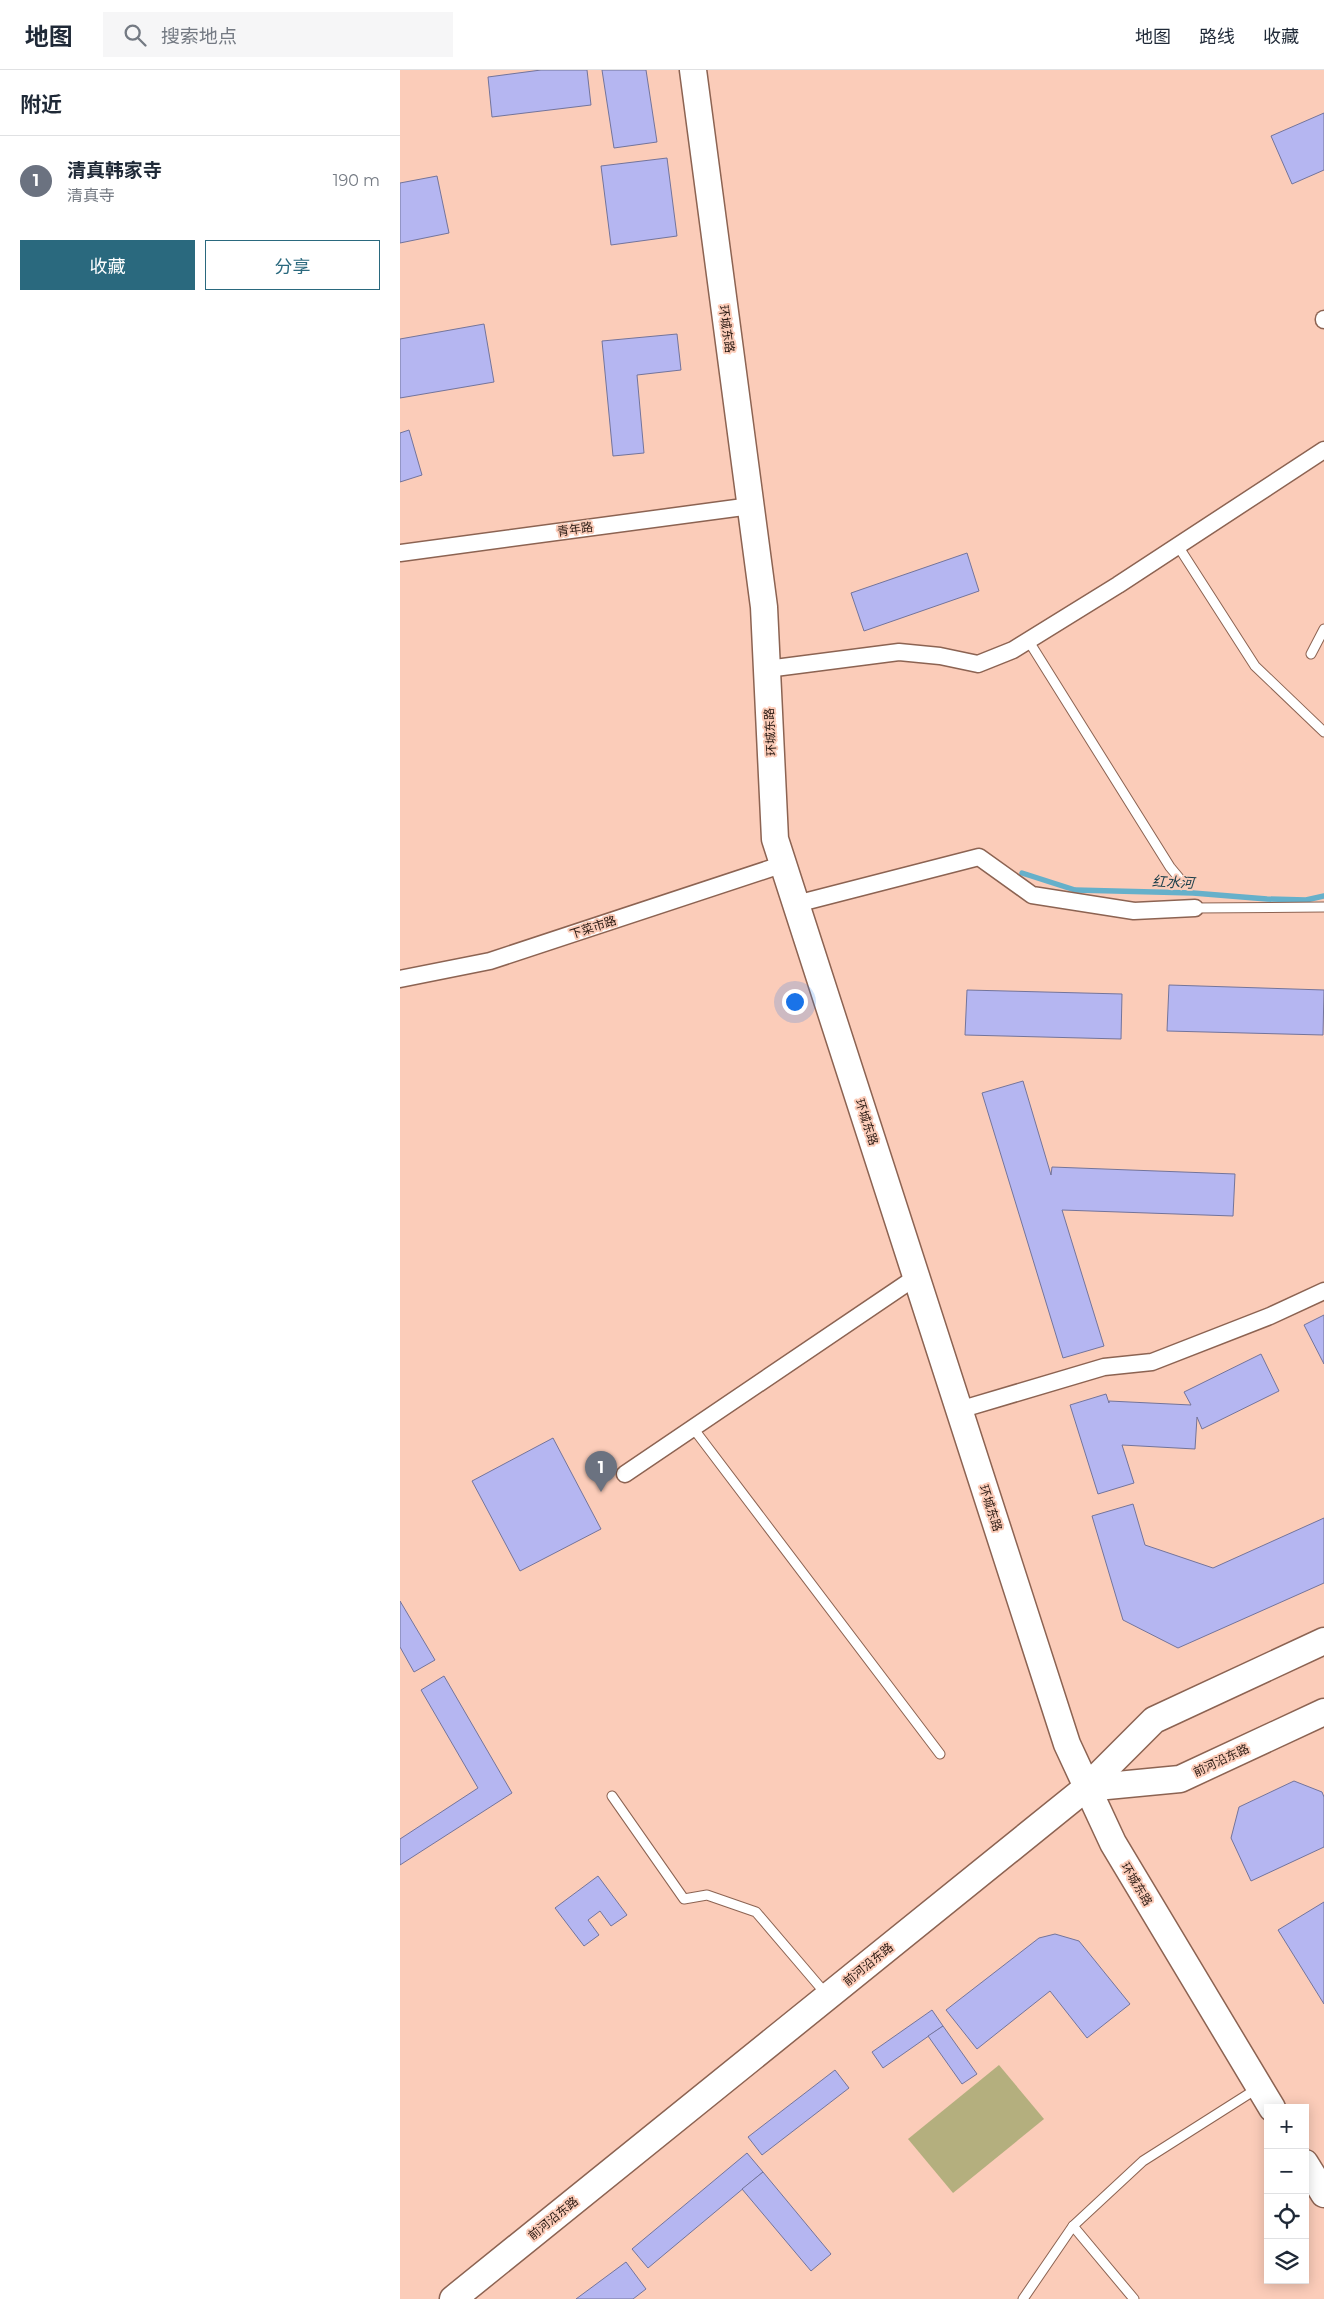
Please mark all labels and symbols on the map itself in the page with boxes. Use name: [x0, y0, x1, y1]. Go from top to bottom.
street label: 环城东路: [716, 304, 738, 354]
street label: 青年路: [556, 519, 594, 539]
street label: 环城东路: [761, 708, 779, 756]
water label: 红水河: [1152, 872, 1197, 892]
street label: 下菜市路: [568, 912, 618, 942]
your location: [782, 989, 808, 1015]
street label: 环城东路: [852, 1097, 882, 1147]
pin: 1: [585, 1451, 617, 1492]
street label: 环城东路: [976, 1483, 1006, 1533]
street label: 前河沿东路: [1191, 1741, 1251, 1779]
street label: 环城东路: [1118, 1860, 1156, 1908]
street label: 前河沿东路: [840, 1939, 896, 1989]
street label: 前河沿东路: [525, 2193, 581, 2243]

